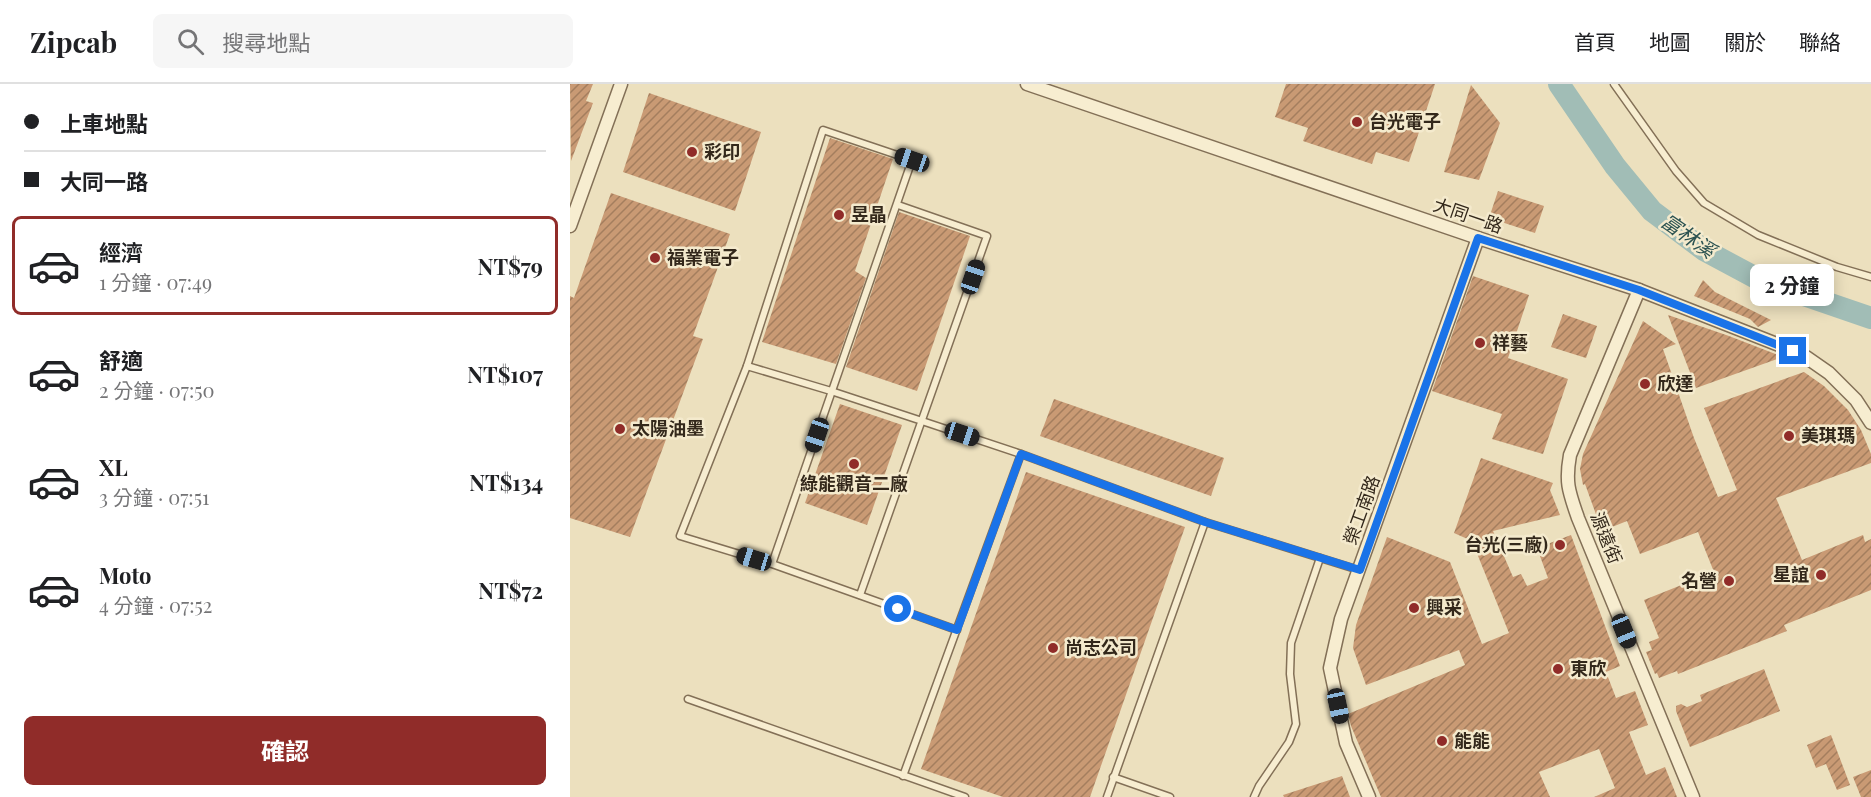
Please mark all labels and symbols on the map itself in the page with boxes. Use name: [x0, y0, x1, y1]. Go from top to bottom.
place label: 台光電子: [1369, 109, 1441, 133]
marker: 台光電子: [1350, 115, 1364, 129]
place label: 彩印: [704, 139, 740, 163]
marker: 彩印: [685, 145, 699, 159]
car: [892, 146, 932, 174]
street label: 大同一路: [1430, 192, 1506, 238]
place label: 昱晶: [851, 202, 887, 226]
water label: 富林溪: [1657, 207, 1724, 265]
marker: 昱晶: [832, 208, 846, 222]
place label: 福業電子: [667, 245, 739, 269]
marker: 福業電子: [648, 251, 662, 265]
car: [959, 257, 987, 297]
callout: 2 分鐘: [1751, 264, 1835, 306]
place label: 祥藝: [1492, 330, 1528, 354]
marker: 祥藝: [1473, 336, 1487, 350]
route end: [1779, 337, 1806, 364]
place label: 欣達: [1657, 371, 1694, 395]
marker: 欣達: [1638, 377, 1652, 391]
car: [803, 415, 831, 455]
place label: 太陽油墨: [632, 416, 704, 440]
car: [942, 420, 982, 448]
marker: 太陽油墨: [613, 422, 627, 436]
place label: 美琪瑪: [1801, 423, 1855, 447]
marker: 美琪瑪: [1782, 429, 1796, 443]
marker: 綠能觀音二廠: [847, 457, 861, 471]
place label: 綠能觀音二廠: [800, 471, 908, 495]
street label: 榮工南路: [1337, 472, 1385, 548]
street label: 源遠街: [1586, 508, 1628, 567]
place label: 台光(三廠): [1465, 532, 1548, 556]
marker: 台光(三廠): [1553, 538, 1567, 552]
car: [734, 545, 774, 573]
place label: 星誼: [1773, 562, 1809, 586]
place label: 名營: [1681, 568, 1717, 592]
marker: 星誼: [1814, 568, 1828, 582]
marker: 名營: [1722, 574, 1736, 588]
route start: [884, 595, 911, 622]
place label: 興采: [1426, 595, 1462, 619]
marker: 興采: [1407, 601, 1421, 615]
car: [1609, 611, 1639, 651]
place label: 尚志公司: [1065, 635, 1137, 659]
marker: 尚志公司: [1046, 641, 1060, 655]
place label: 東欣: [1570, 656, 1607, 680]
marker: 東欣: [1551, 662, 1565, 676]
car: [1325, 687, 1351, 725]
place label: 能能: [1454, 728, 1490, 752]
marker: 能能: [1435, 734, 1449, 748]

